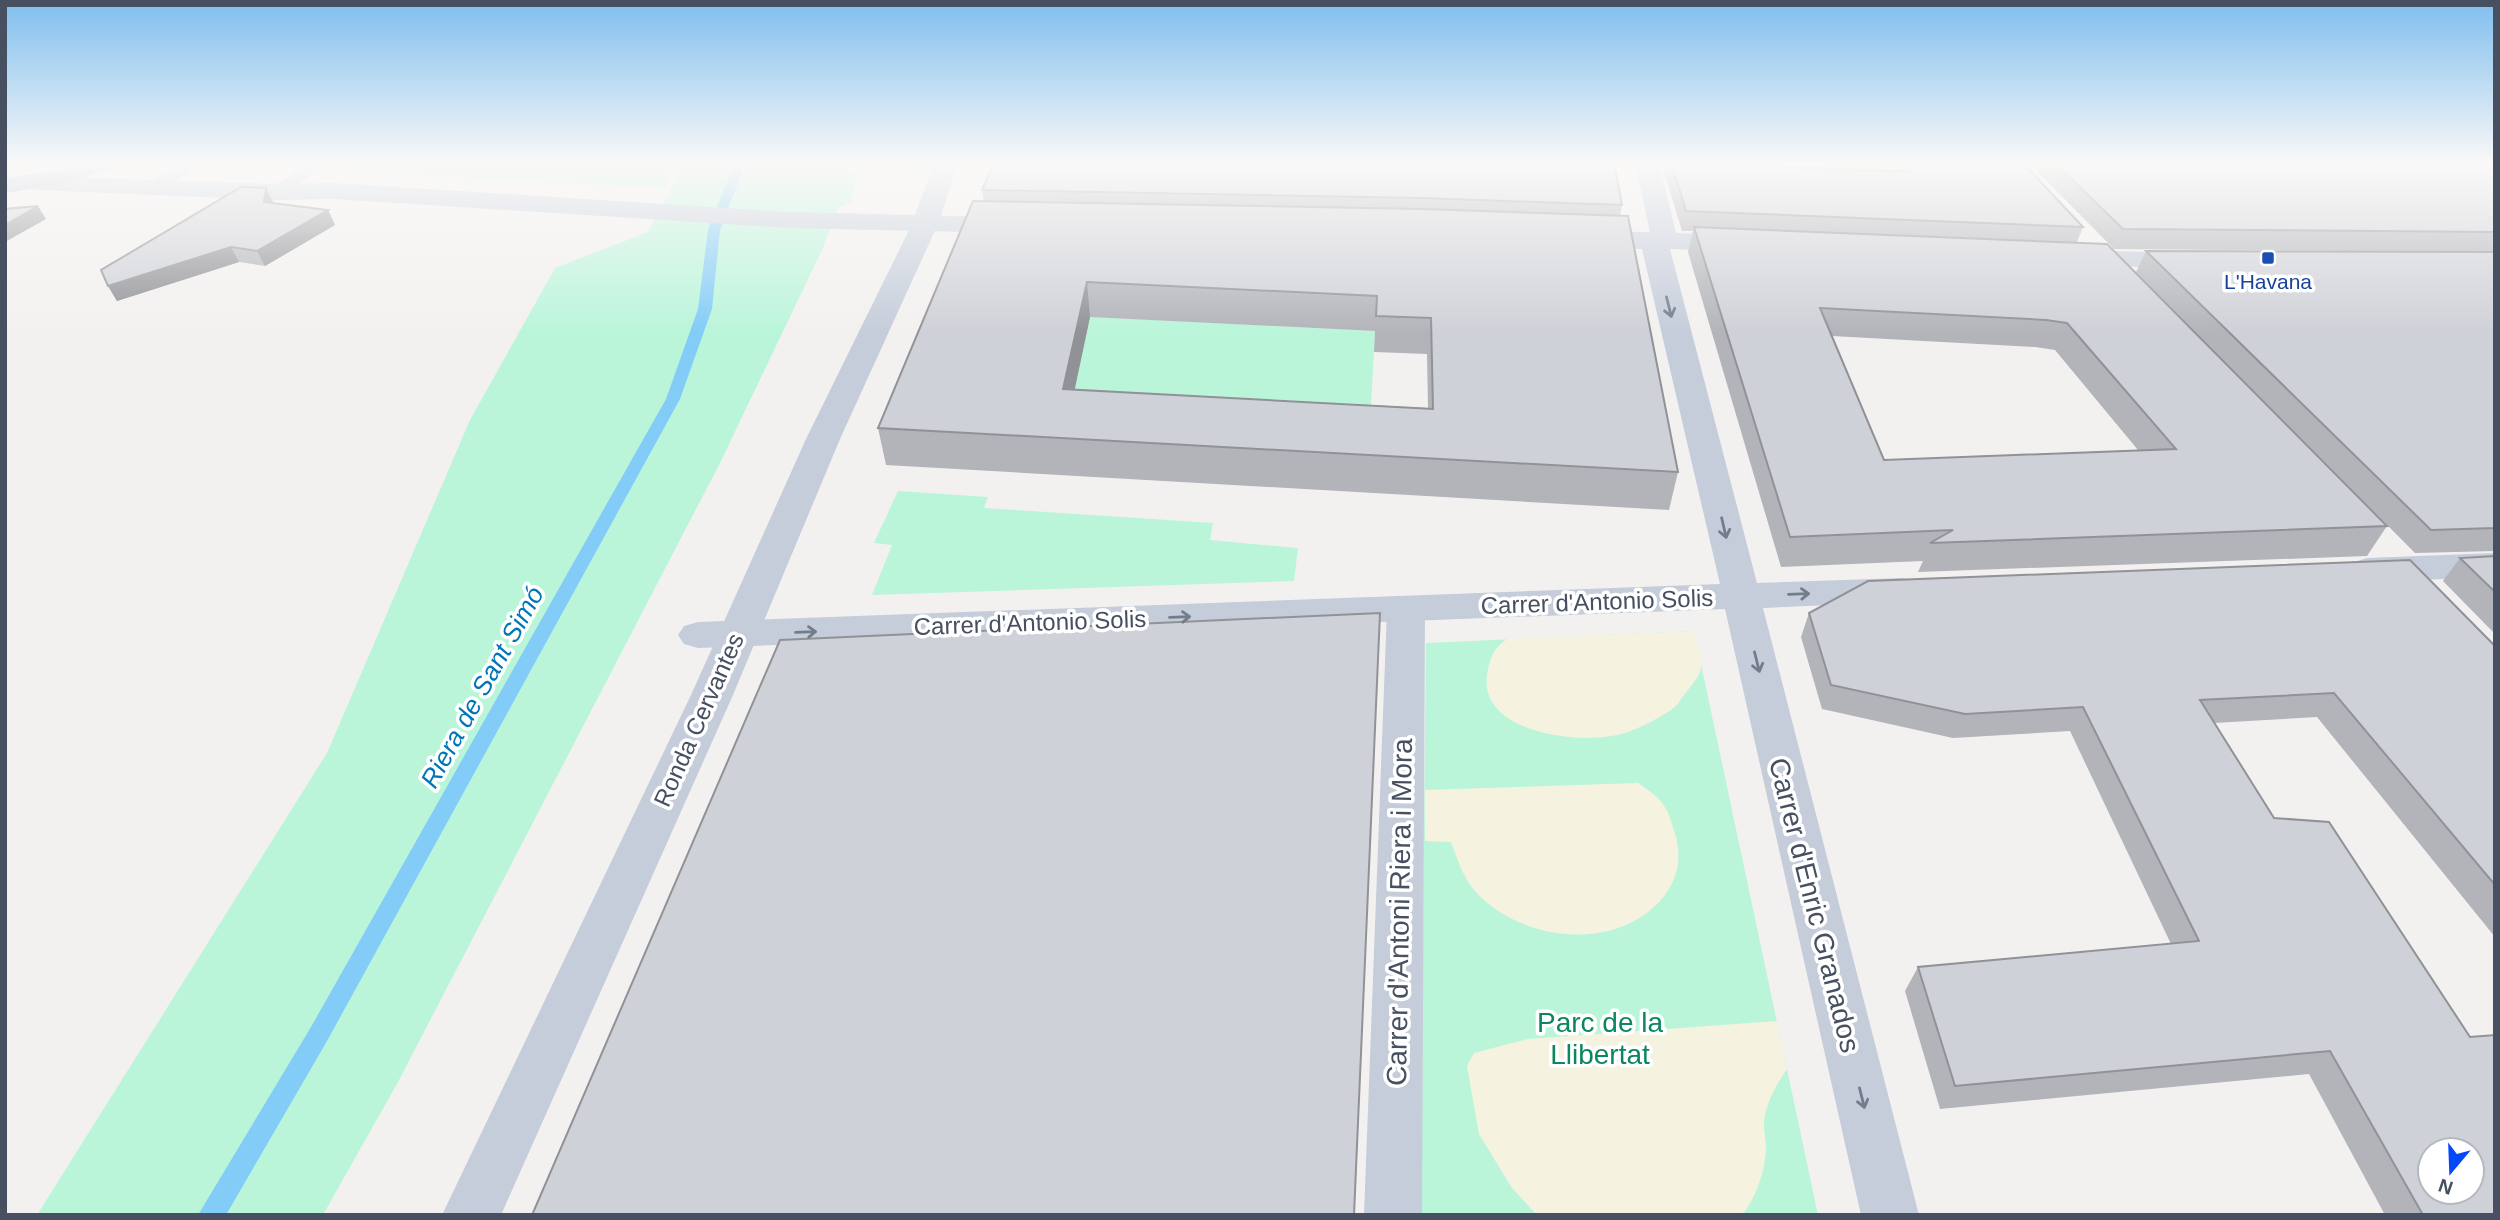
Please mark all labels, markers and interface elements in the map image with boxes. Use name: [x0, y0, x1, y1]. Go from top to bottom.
marker: L'Havana: [2260, 250, 2276, 266]
place label: L'Havana: [2224, 270, 2312, 293]
one-way arrow: [1663, 296, 1676, 318]
one-way arrow: [1718, 516, 1732, 539]
water label: Riera de Sant Simó: [414, 581, 550, 793]
street label: Carrer d'Antonio Solis: [1480, 584, 1714, 619]
one-way arrow: [1788, 587, 1811, 600]
street label: Carrer d'Antonio Solis: [913, 605, 1147, 640]
one-way arrow: [1169, 611, 1192, 624]
one-way arrow: [794, 626, 817, 639]
street label: Ronda Cervantes: [648, 629, 749, 811]
one-way arrow: [1751, 651, 1764, 673]
street label: Carrer d'Antoni Riera i Mora: [1381, 737, 1418, 1086]
street label: Carrer d'Enric Granados: [1763, 755, 1866, 1056]
park label: Parc de la Llibertat: [1537, 1007, 1663, 1070]
one-way arrow: [1856, 1086, 1869, 1109]
north arrow: [2416, 1136, 2486, 1206]
text: N: [2436, 1174, 2456, 1199]

